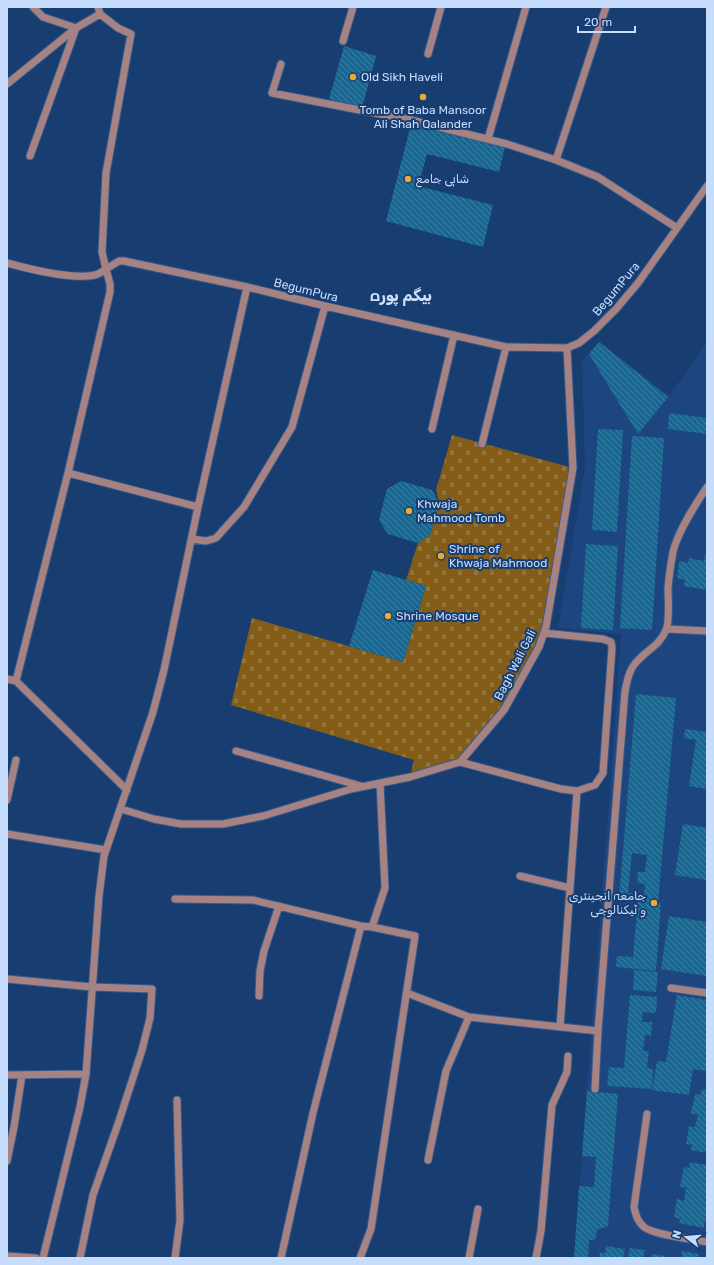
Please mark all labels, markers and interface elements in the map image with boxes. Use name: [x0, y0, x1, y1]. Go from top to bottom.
scale bar: [578, 8, 635, 34]
text: 20 m: [584, 15, 612, 29]
place label: Old Sikh Haveli: [361, 70, 443, 84]
marker: Old Sikh Haveli: [348, 72, 358, 82]
marker: Tomb of Baba Mansoor Ali Shah Qalander: [418, 92, 428, 102]
place label: Tomb of Baba Mansoor Ali Shah Qalander: [360, 103, 487, 131]
place label: شاہی جامع: [416, 172, 469, 188]
marker: شاہی جامع: [403, 174, 413, 184]
street label: BegumPura: [589, 259, 643, 319]
street label: BegumPura: [272, 275, 340, 305]
district label: بیگم پورہ: [370, 286, 432, 307]
place label: Khwaja Mahmood Tomb: [417, 497, 505, 525]
marker: Khwaja Mahmood Tomb: [404, 506, 414, 516]
place label: Shrine of Khwaja Mahmood: [449, 542, 547, 570]
marker: Shrine of Khwaja Mahmood: [436, 551, 446, 561]
place label: Shrine Mosque: [396, 609, 479, 623]
marker: Shrine Mosque: [383, 611, 393, 621]
street label: Bagh Wali Gali: [491, 627, 539, 703]
place label: جامعہ انجینئری و ٹیکنالوجی: [569, 889, 646, 918]
marker: جامعہ انجینئری و ٹیکنالوجی: [649, 898, 659, 908]
north arrow: [666, 1217, 706, 1257]
text: N: [670, 1229, 684, 1240]

